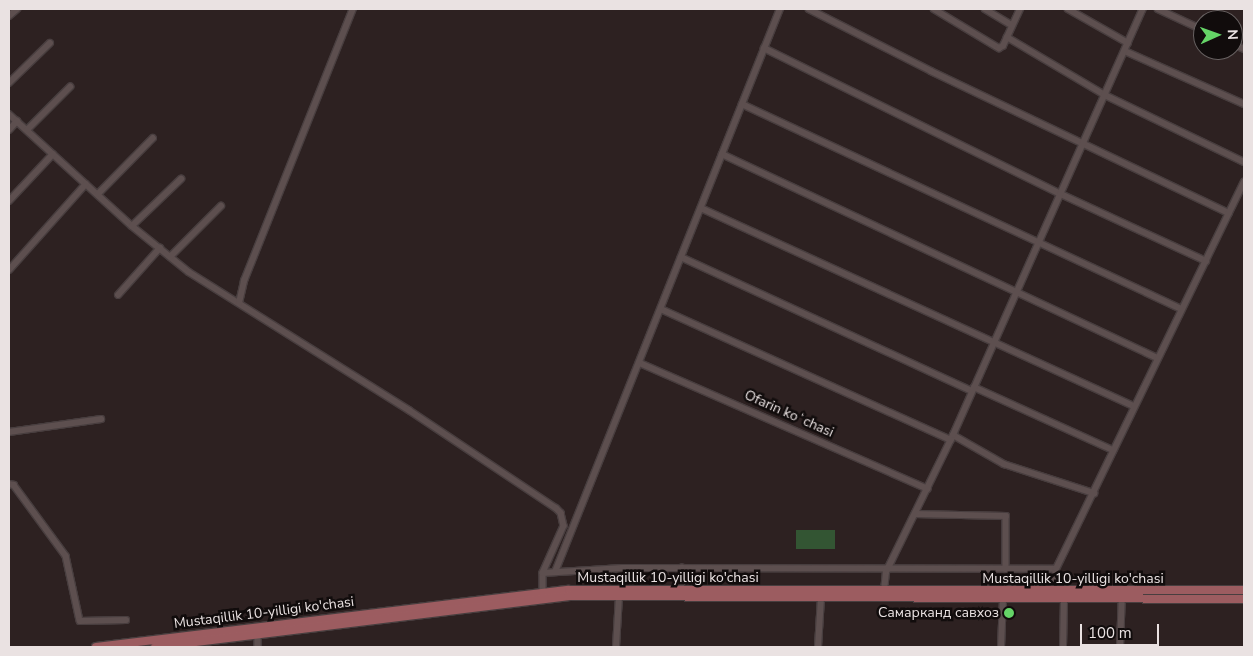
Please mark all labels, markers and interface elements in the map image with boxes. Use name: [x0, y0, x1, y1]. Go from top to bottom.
north arrow: [1193, 10, 1243, 60]
text: N: [1223, 29, 1242, 40]
street label: Ofarin koʻchasi: [742, 387, 836, 441]
street label: Mustaqillik 10-yilligi ko'chasi: [577, 570, 759, 586]
street label: Mustaqillik 10-yilligi ko'chasi: [982, 571, 1164, 587]
street label: Mustaqillik 10-yilligi ko'chasi: [173, 594, 355, 632]
place label: Самарканд савхоз: [878, 605, 999, 621]
marker: Самарканд савхоз: [1003, 607, 1015, 619]
scale bar: [1083, 614, 1162, 646]
text: 100 m: [1088, 623, 1132, 643]

